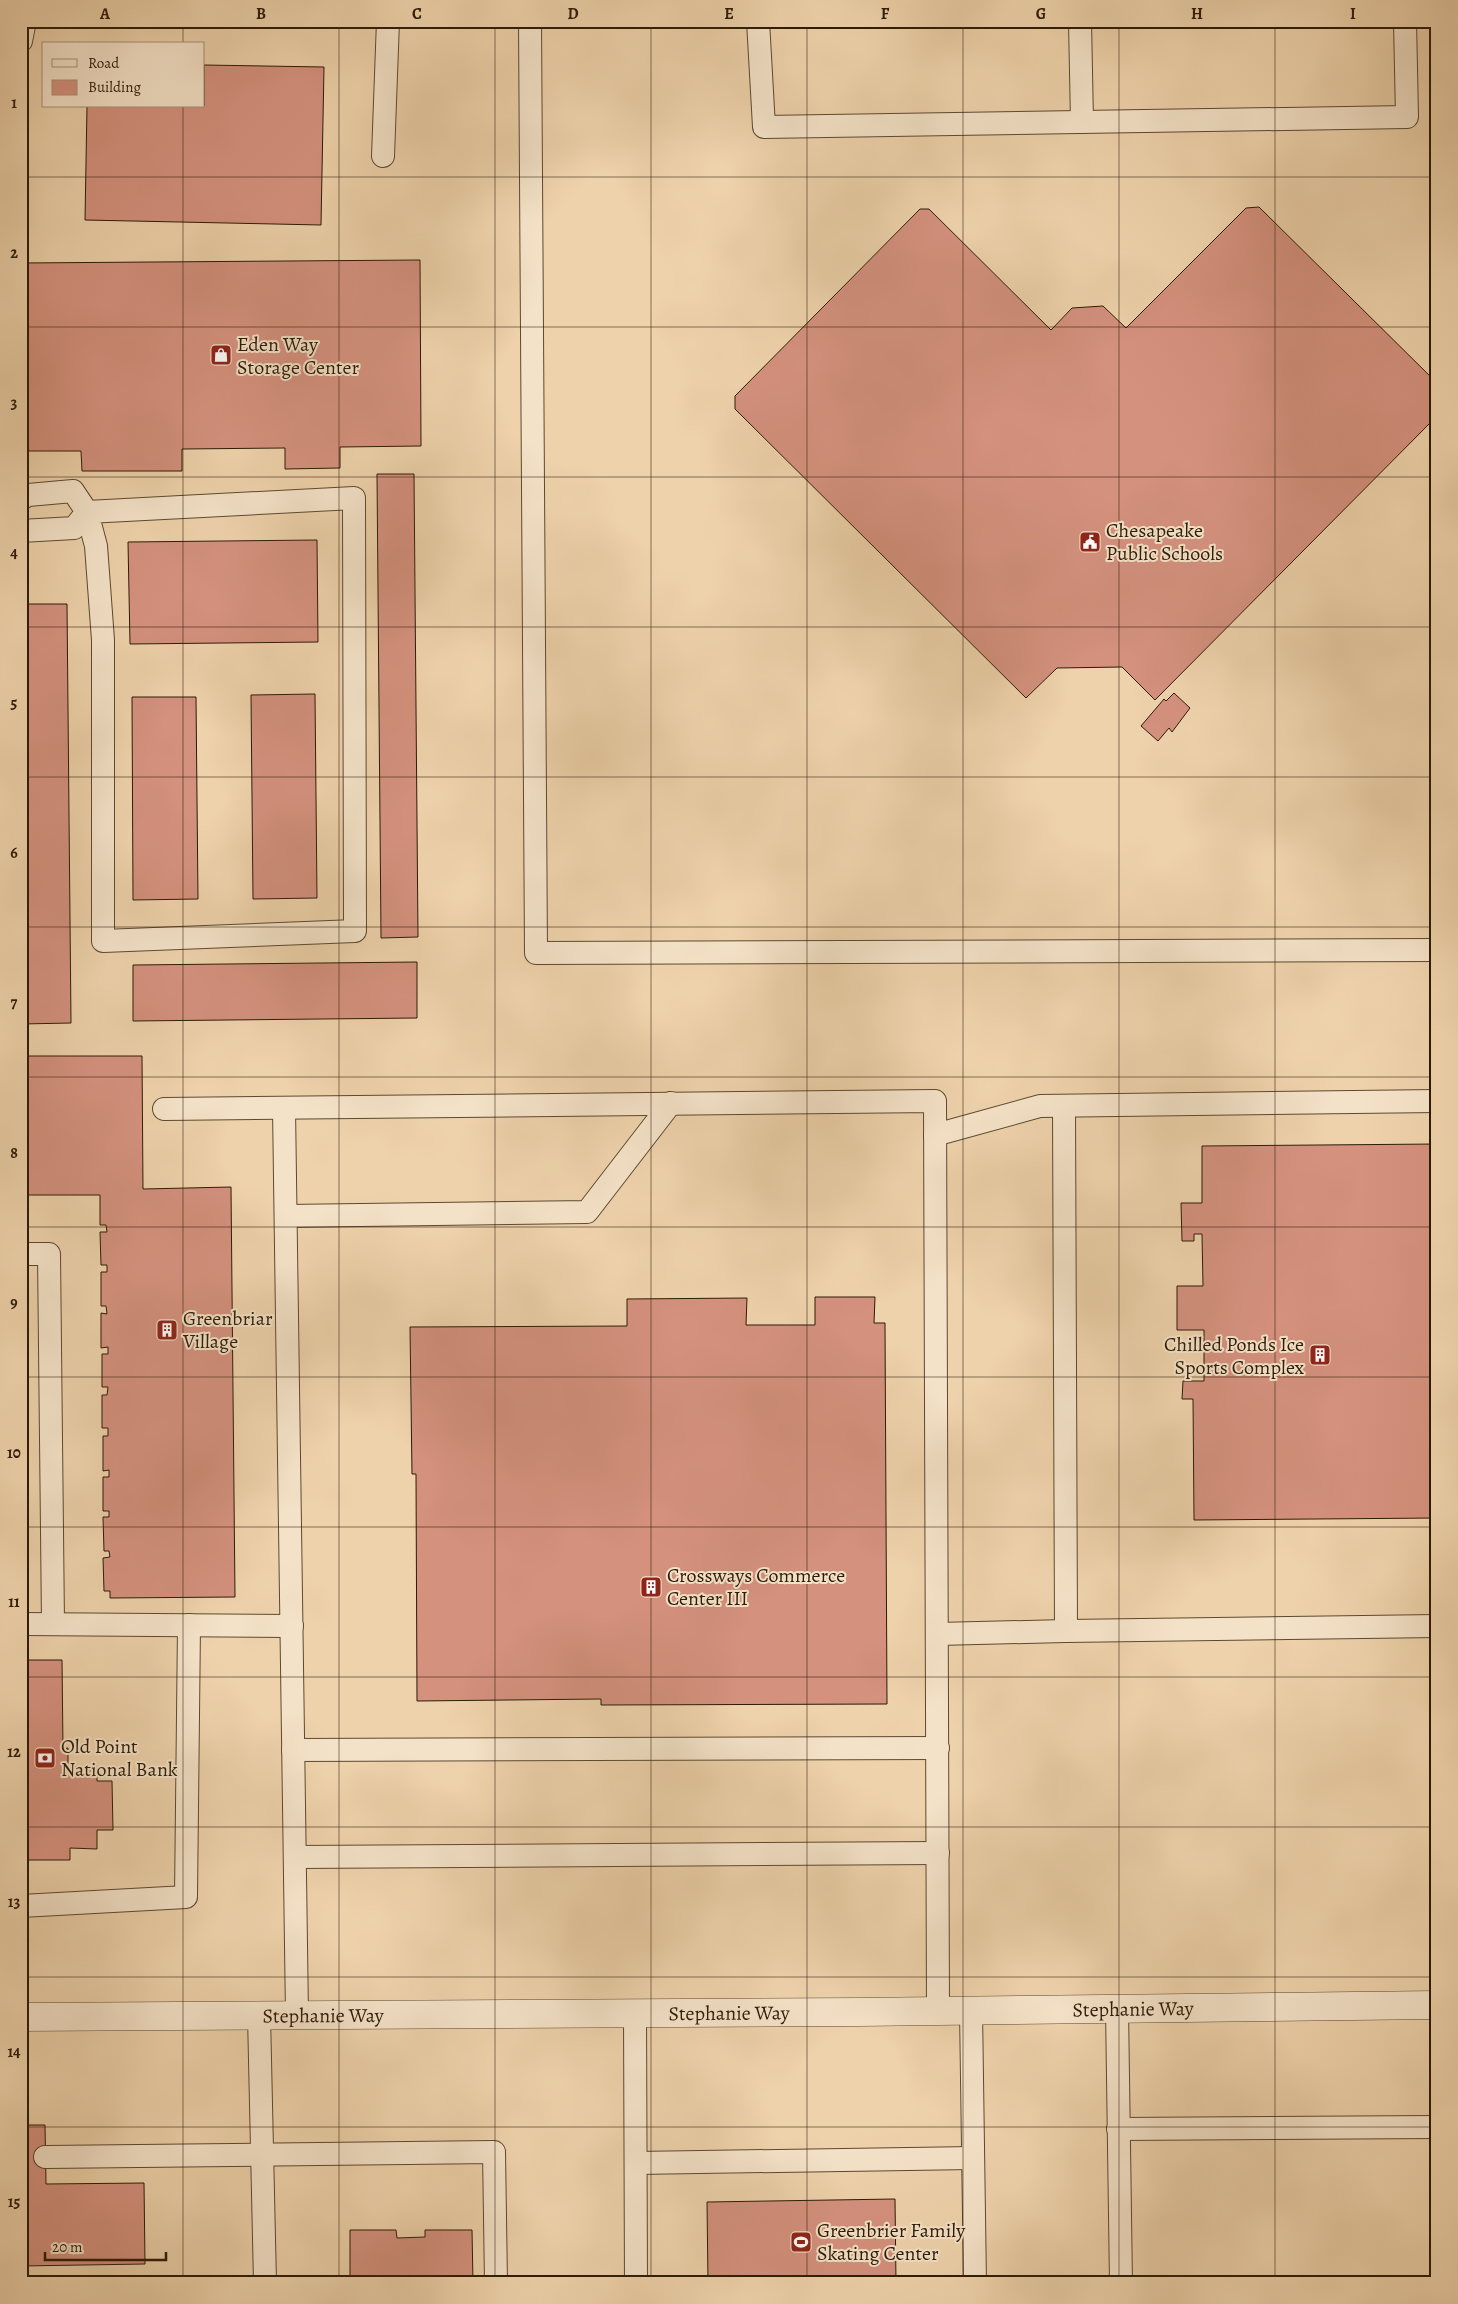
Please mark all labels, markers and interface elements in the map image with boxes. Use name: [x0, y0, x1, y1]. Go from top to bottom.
text: A: [99, 3, 111, 25]
text: B: [256, 3, 266, 25]
text: C: [412, 3, 422, 25]
text: D: [567, 3, 579, 25]
text: E: [724, 3, 734, 25]
text: F: [881, 3, 890, 25]
text: G: [1036, 3, 1046, 25]
text: H: [1191, 3, 1203, 25]
text: I: [1350, 3, 1356, 25]
legend: [42, 42, 205, 108]
text: Road: [88, 53, 120, 73]
text: Building: [88, 77, 141, 97]
text: 1: [11, 92, 17, 114]
text: 2: [10, 242, 18, 264]
place label: Eden Way Storage Center: [237, 331, 359, 381]
shop icon: Eden Way Storage Center: [209, 343, 233, 367]
text: 3: [11, 392, 18, 414]
place label: Chesapeake Public Schools: [1106, 517, 1223, 567]
public building icon: Chesapeake Public Schools: [1078, 530, 1102, 554]
text: 4: [10, 542, 18, 564]
text: 5: [11, 692, 18, 714]
text: 6: [10, 842, 18, 864]
text: 7: [11, 992, 18, 1014]
text: 8: [10, 1142, 18, 1164]
text: 9: [10, 1292, 18, 1314]
place label: Greenbriar Village: [182, 1305, 273, 1355]
building icon: Greenbriar Village: [155, 1318, 179, 1342]
place label: Chilled Ponds Ice Sports Complex: [1164, 1331, 1304, 1381]
building icon: Chilled Ponds Ice Sports Complex: [1308, 1343, 1332, 1367]
text: 10: [7, 1442, 21, 1464]
place label: Crossways Commerce Center III: [667, 1562, 845, 1612]
building icon: Crossways Commerce Center III: [639, 1575, 663, 1599]
text: 11: [8, 1591, 20, 1613]
place label: Old Point National Bank: [61, 1733, 178, 1783]
text: 12: [7, 1741, 21, 1763]
bank icon: Old Point National Bank: [33, 1746, 57, 1770]
text: 13: [8, 1891, 20, 1913]
street label: Stephanie Way: [1072, 1994, 1195, 2023]
street label: Stephanie Way: [668, 1999, 791, 2027]
street label: Stephanie Way: [262, 2001, 385, 2029]
text: 14: [7, 2041, 21, 2063]
text: 15: [8, 2191, 20, 2213]
place label: Greenbrier Family Skating Center: [817, 2217, 966, 2267]
scale bar: [45, 2229, 166, 2261]
sports icon: Greenbrier Family Skating Center: [789, 2230, 813, 2254]
text: 20 m: [52, 2237, 83, 2257]

